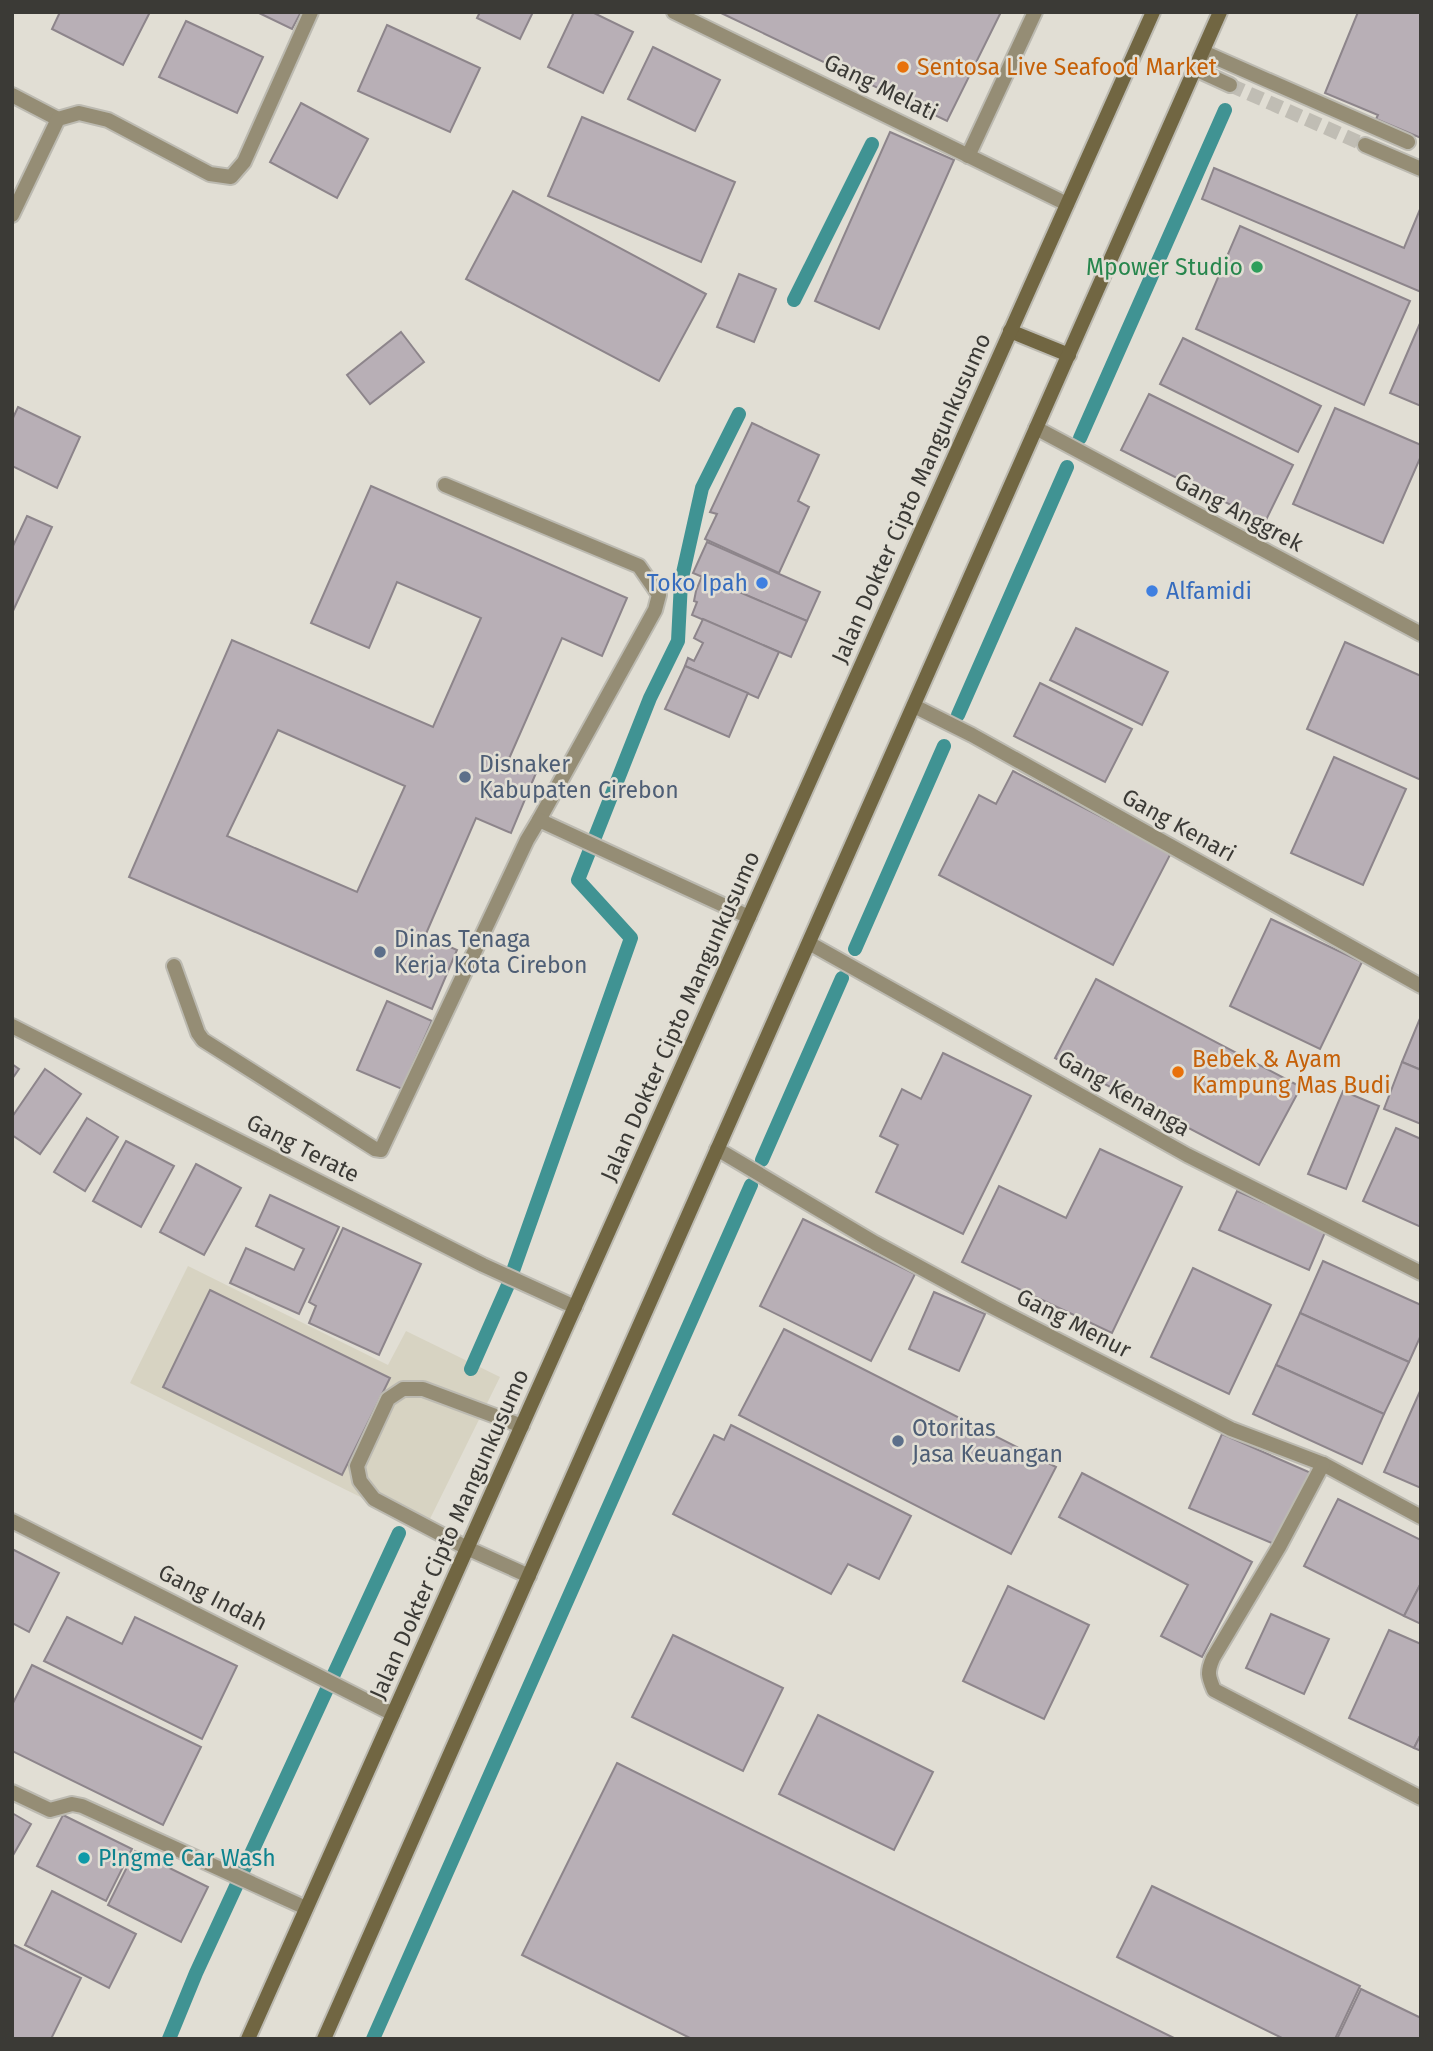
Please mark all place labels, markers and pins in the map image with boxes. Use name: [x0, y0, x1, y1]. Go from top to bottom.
place label: Sentosa Live Seafood Market: [917, 53, 1218, 81]
marker: Sentosa Live Seafood Market: [895, 59, 911, 75]
place label: Mpower Studio: [1086, 253, 1243, 281]
marker: Mpower Studio: [1249, 259, 1265, 275]
place label: Toko Ipah: [647, 569, 748, 597]
marker: Toko Ipah: [754, 575, 770, 591]
place label: Alfamidi: [1166, 577, 1252, 605]
marker: Alfamidi: [1144, 583, 1160, 599]
place label: Disnaker Kabupaten Cirebon: [479, 750, 679, 804]
marker: Disnaker Kabupaten Cirebon: [457, 769, 473, 785]
place label: Dinas Tenaga Kerja Kota Cirebon: [394, 925, 588, 979]
marker: Dinas Tenaga Kerja Kota Cirebon: [372, 944, 388, 960]
place label: Bebek & Ayam Kampung Mas Budi: [1192, 1045, 1391, 1099]
marker: Bebek & Ayam Kampung Mas Budi: [1170, 1064, 1186, 1080]
place label: Otoritas Jasa Keuangan: [912, 1414, 1063, 1468]
marker: Otoritas Jasa Keuangan: [890, 1433, 906, 1449]
place label: P!ngme Car Wash: [98, 1844, 276, 1872]
marker: P!ngme Car Wash: [76, 1850, 92, 1866]

